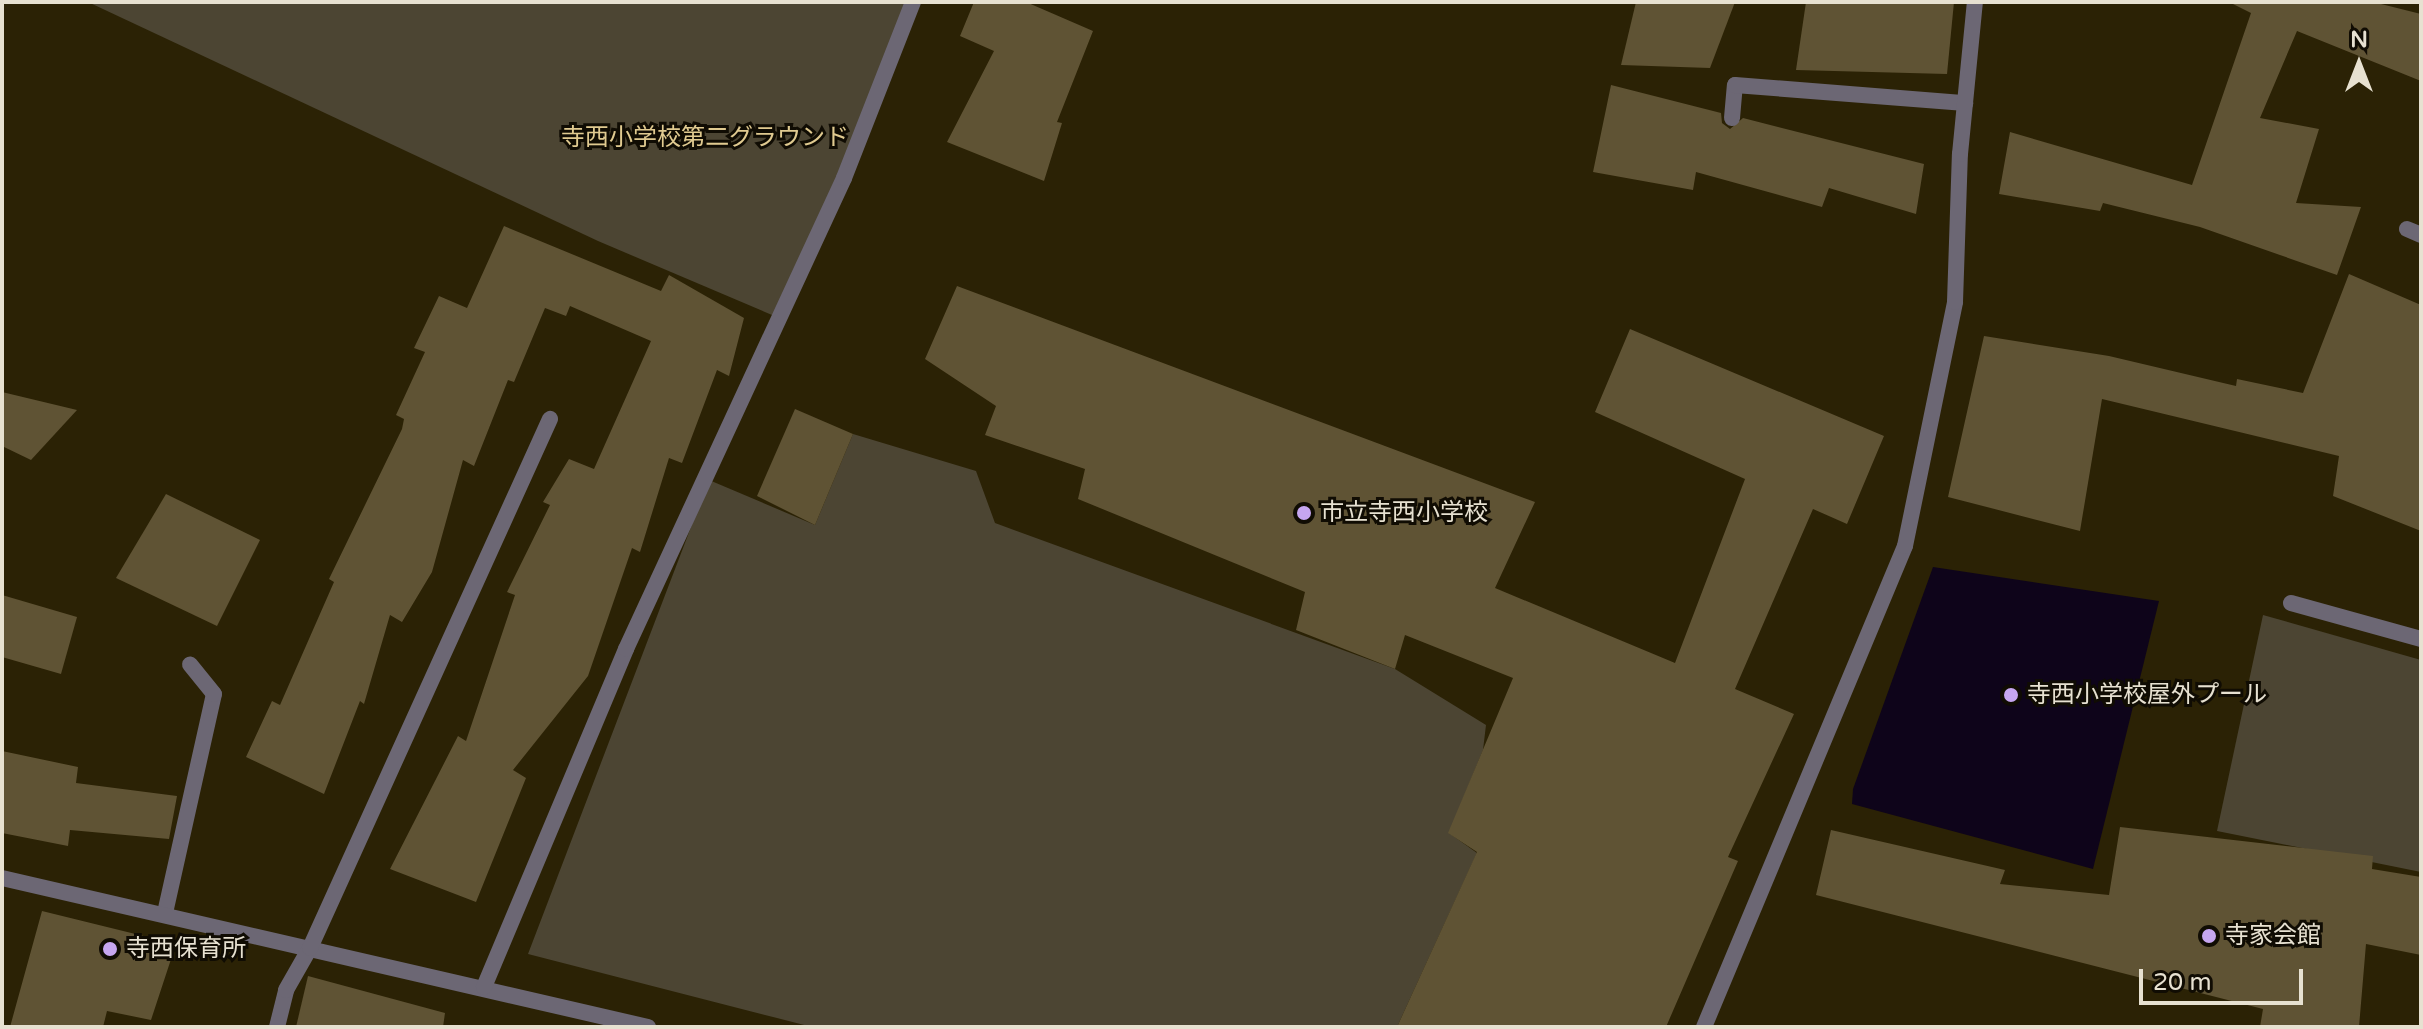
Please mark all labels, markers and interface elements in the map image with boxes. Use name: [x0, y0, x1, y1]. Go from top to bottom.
north arrow: [2319, 24, 2399, 104]
text: N: [2350, 27, 2368, 53]
park label: 寺西小学校第二グラウンド: [561, 124, 849, 152]
place label: 市立寺西小学校: [1320, 499, 1488, 527]
marker: 市立寺西小学校: [1295, 504, 1313, 522]
place label: 寺西小学校屋外プール: [2027, 681, 2267, 709]
marker: 寺西小学校屋外プール: [2002, 686, 2020, 704]
place label: 寺家会館: [2225, 922, 2321, 950]
marker: 寺家会館: [2200, 927, 2218, 945]
place label: 寺西保育所: [126, 935, 246, 963]
marker: 寺西保育所: [101, 940, 119, 958]
scale bar: [2143, 953, 2307, 1003]
text: 20 m: [2153, 968, 2211, 997]

